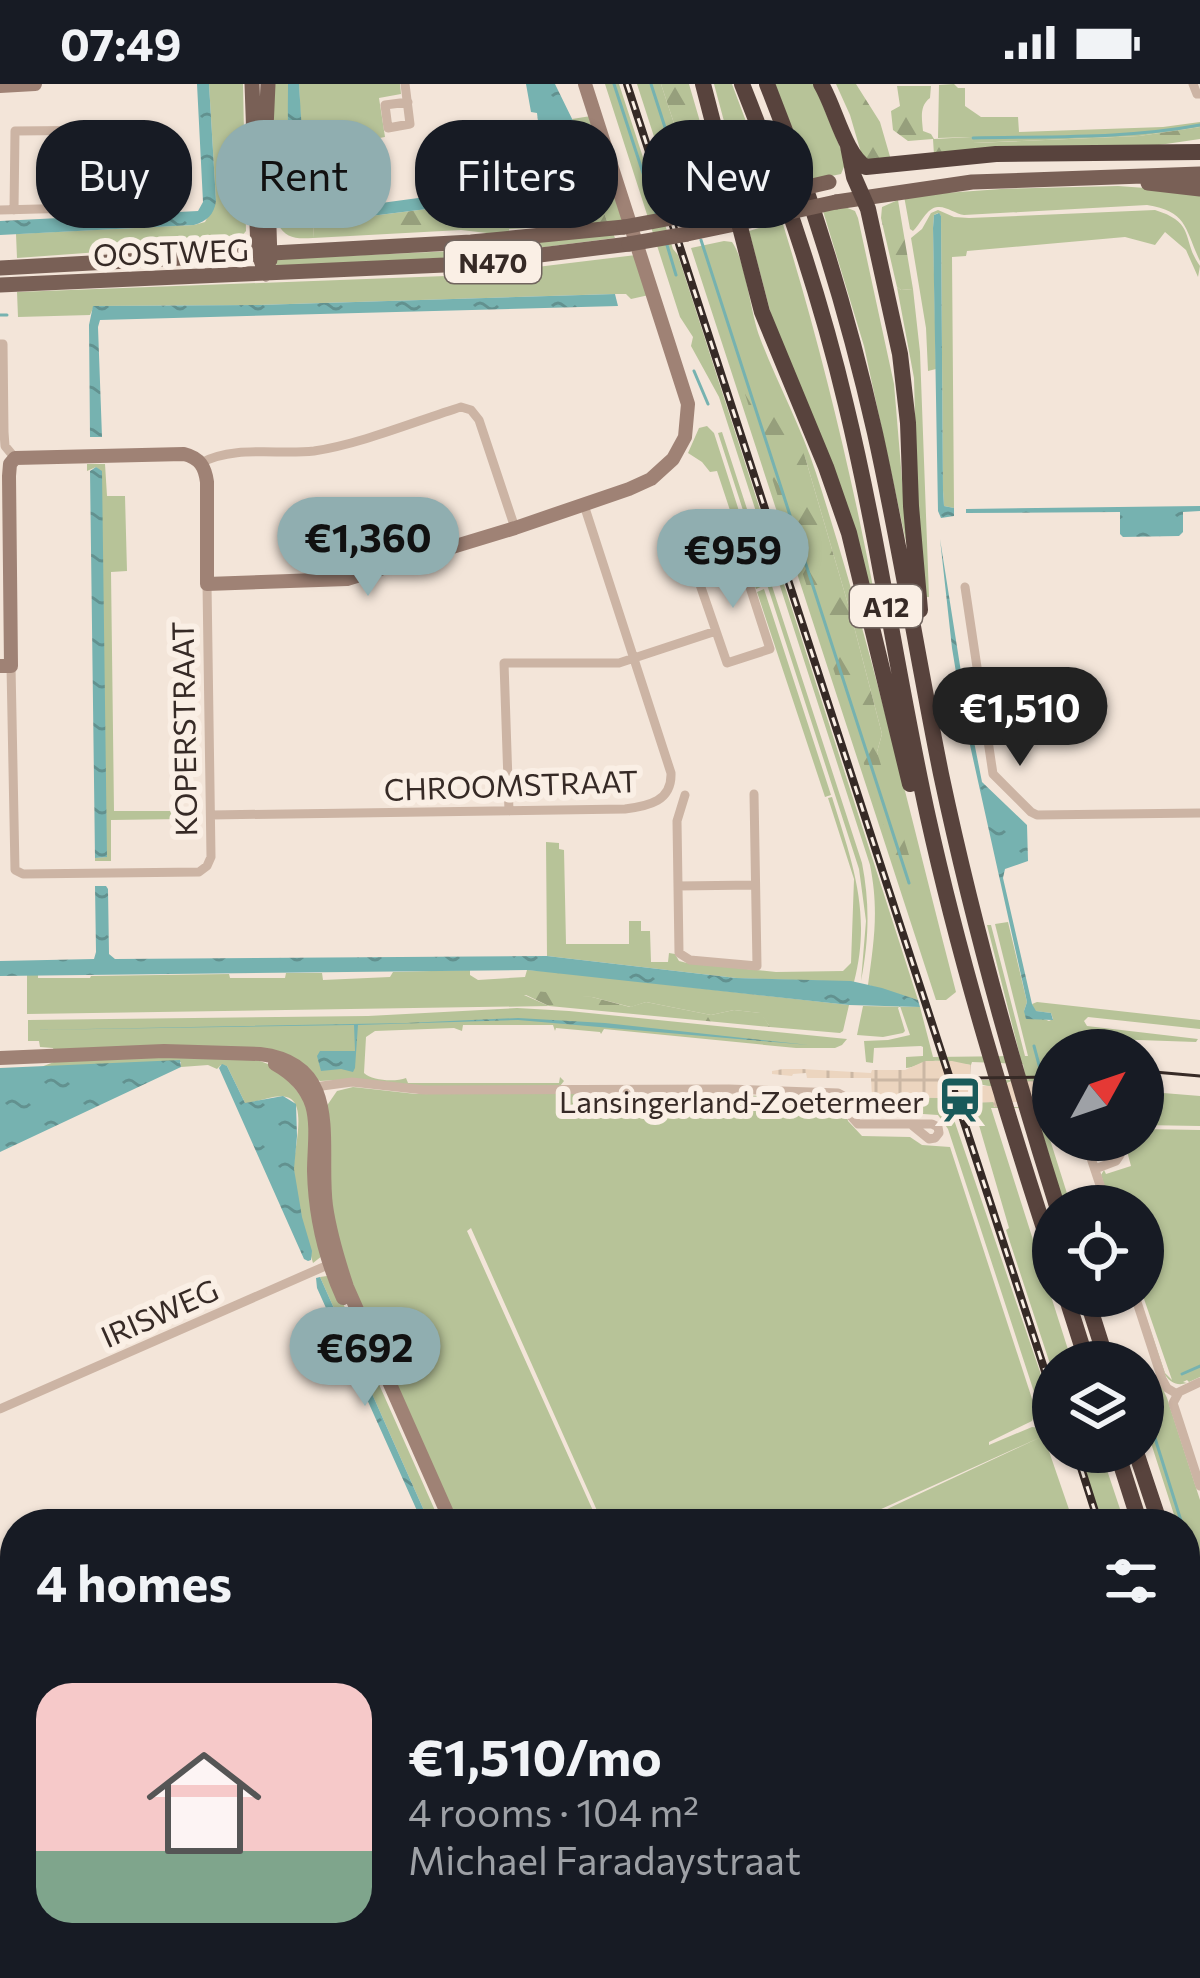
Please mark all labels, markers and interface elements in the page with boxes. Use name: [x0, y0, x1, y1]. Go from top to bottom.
text: 07:49: [60, 15, 182, 70]
chip: Buy: [36, 120, 192, 228]
chip: Rent: [216, 120, 391, 228]
chip: Filters: [415, 120, 618, 228]
chip: New: [642, 120, 813, 228]
street label: OOSTWEG: [92, 230, 250, 272]
road number: N470: [445, 241, 541, 283]
pin: €1,360: [270, 497, 466, 599]
pin: €959: [662, 509, 804, 611]
text: €1,360: [304, 512, 432, 560]
text: €959: [684, 524, 782, 572]
road number: A12: [850, 585, 922, 627]
street label: KOPERSTRAAT: [163, 621, 203, 837]
pin: €1,510: [922, 667, 1118, 769]
text: €1,510: [959, 682, 1081, 730]
street label: CHROOMSTRAAT: [383, 761, 639, 807]
north arrow: [1032, 1029, 1164, 1161]
map controls: [1032, 1029, 1164, 1473]
station icon: Lansingerland-Zoetermeer: [935, 1075, 985, 1125]
place label: Lansingerland-Zoetermeer: [559, 1082, 924, 1119]
button: locate: [1032, 1185, 1164, 1317]
street label: IRISWEG: [95, 1270, 223, 1354]
pin: €692: [294, 1307, 436, 1409]
text: €692: [317, 1322, 413, 1370]
button: layers: [1032, 1341, 1164, 1473]
icon: filters: [1098, 1548, 1164, 1614]
text: 4 homes: [36, 1550, 232, 1613]
text: €1,510/mo: [408, 1724, 662, 1787]
icon: home: [132, 1731, 276, 1875]
text: 4 rooms · 104 m²: [408, 1787, 699, 1835]
text: Michael Faradaystraat: [408, 1835, 801, 1883]

